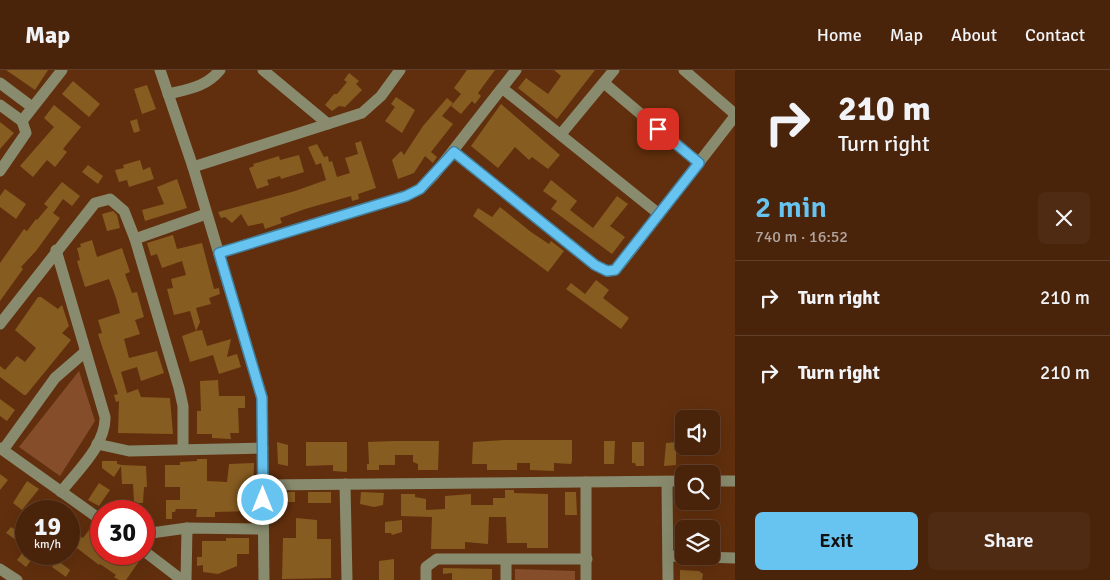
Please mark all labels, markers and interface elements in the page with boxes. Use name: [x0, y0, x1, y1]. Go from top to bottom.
text: Map: [25, 20, 70, 50]
text: Home: [817, 24, 862, 46]
text: Map: [890, 24, 923, 46]
text: About: [951, 24, 997, 46]
text: Contact: [1025, 24, 1085, 46]
text: 210 m: [838, 87, 931, 130]
icon: right: [755, 90, 820, 155]
pin: [637, 108, 679, 150]
icon: arrive: [644, 115, 672, 143]
text: Turn right: [838, 130, 930, 157]
text: 2 min: [755, 189, 827, 226]
button: close: [1038, 192, 1090, 244]
text: 740 m · 16:52: [755, 227, 848, 247]
icon: right: [755, 284, 783, 312]
text: Turn right: [798, 286, 880, 310]
text: 210 m: [1040, 286, 1090, 310]
icon: right: [755, 359, 783, 387]
text: Turn right: [798, 361, 880, 385]
text: 210 m: [1040, 361, 1090, 385]
map controls: [675, 410, 720, 565]
button: sound: [675, 410, 720, 455]
button: search: [675, 465, 720, 510]
position arrow: [236, 473, 288, 525]
speed limit sign: 30: [90, 500, 155, 565]
text: 19: [34, 511, 61, 542]
button: Exit: [755, 512, 918, 570]
button: Share: [928, 512, 1090, 570]
button: layers: [675, 520, 720, 565]
text: km/h: [34, 537, 61, 552]

